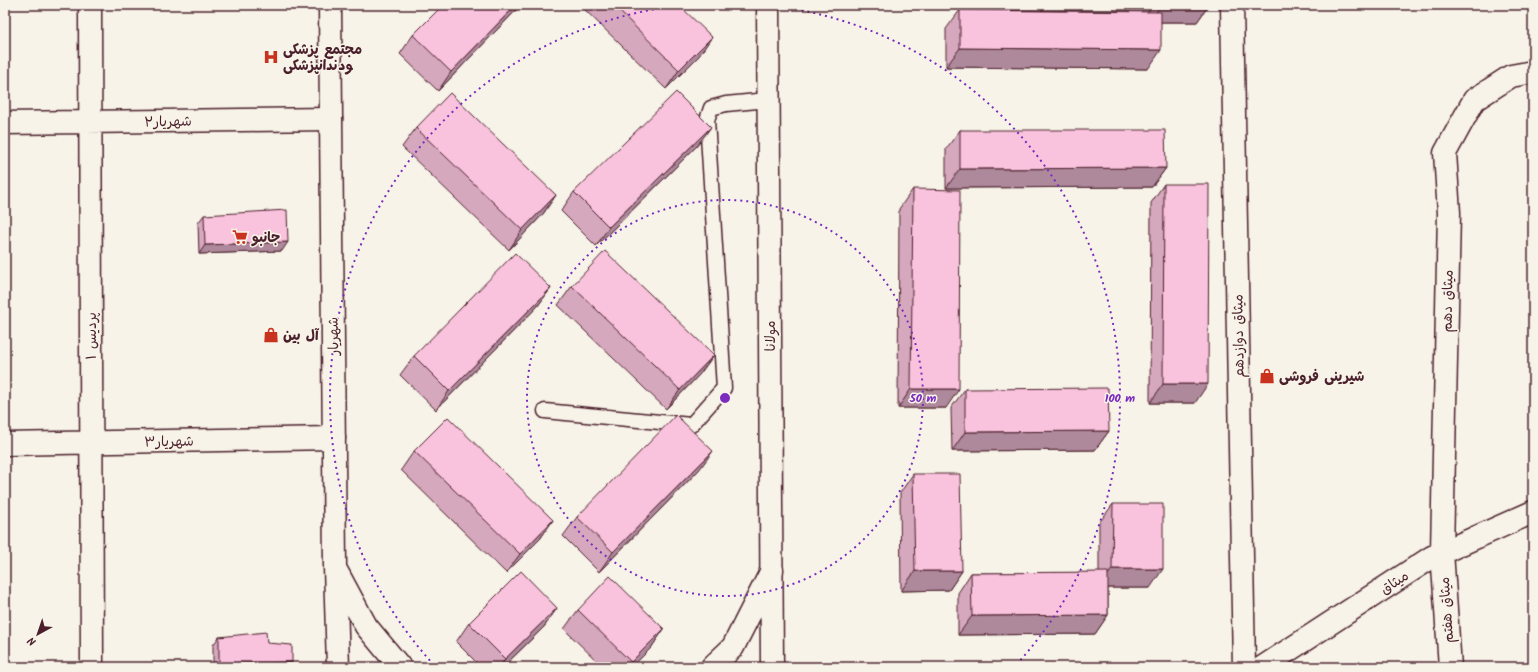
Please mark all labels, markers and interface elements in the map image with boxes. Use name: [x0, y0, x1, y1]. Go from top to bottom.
place label: مجتمع پزشکی ودندانپزشکی: [283, 39, 362, 77]
hospital icon: مجتمع پزشکی ودندانپزشکی: [262, 48, 280, 66]
street label: شهریار۲: [144, 111, 192, 133]
place label: جانبو: [251, 227, 280, 249]
supermarket icon: جانبو: [231, 228, 249, 246]
street label: میثاق دهم: [1436, 270, 1460, 333]
street label: میثاق دوازدهم: [1227, 294, 1251, 378]
street label: پردیس ۱: [81, 312, 103, 360]
street label: شهریار: [323, 317, 345, 356]
street label: مولانا: [760, 321, 782, 351]
place label: آل بین: [283, 325, 320, 347]
shop icon: آل بین: [262, 326, 280, 344]
place label: شیرینی فروشی: [1279, 366, 1364, 388]
shop icon: شیرینی فروشی: [1258, 367, 1276, 385]
text: 50 m: [909, 389, 937, 408]
text: 100 m: [1105, 389, 1135, 408]
centre of rings: [718, 391, 732, 405]
street label: شهریار۳: [144, 431, 194, 453]
street label: میثاق: [1376, 565, 1413, 600]
street label: میثاق هفتم: [1434, 576, 1460, 644]
north arrow: [18, 614, 58, 654]
text: N: [24, 632, 41, 650]

